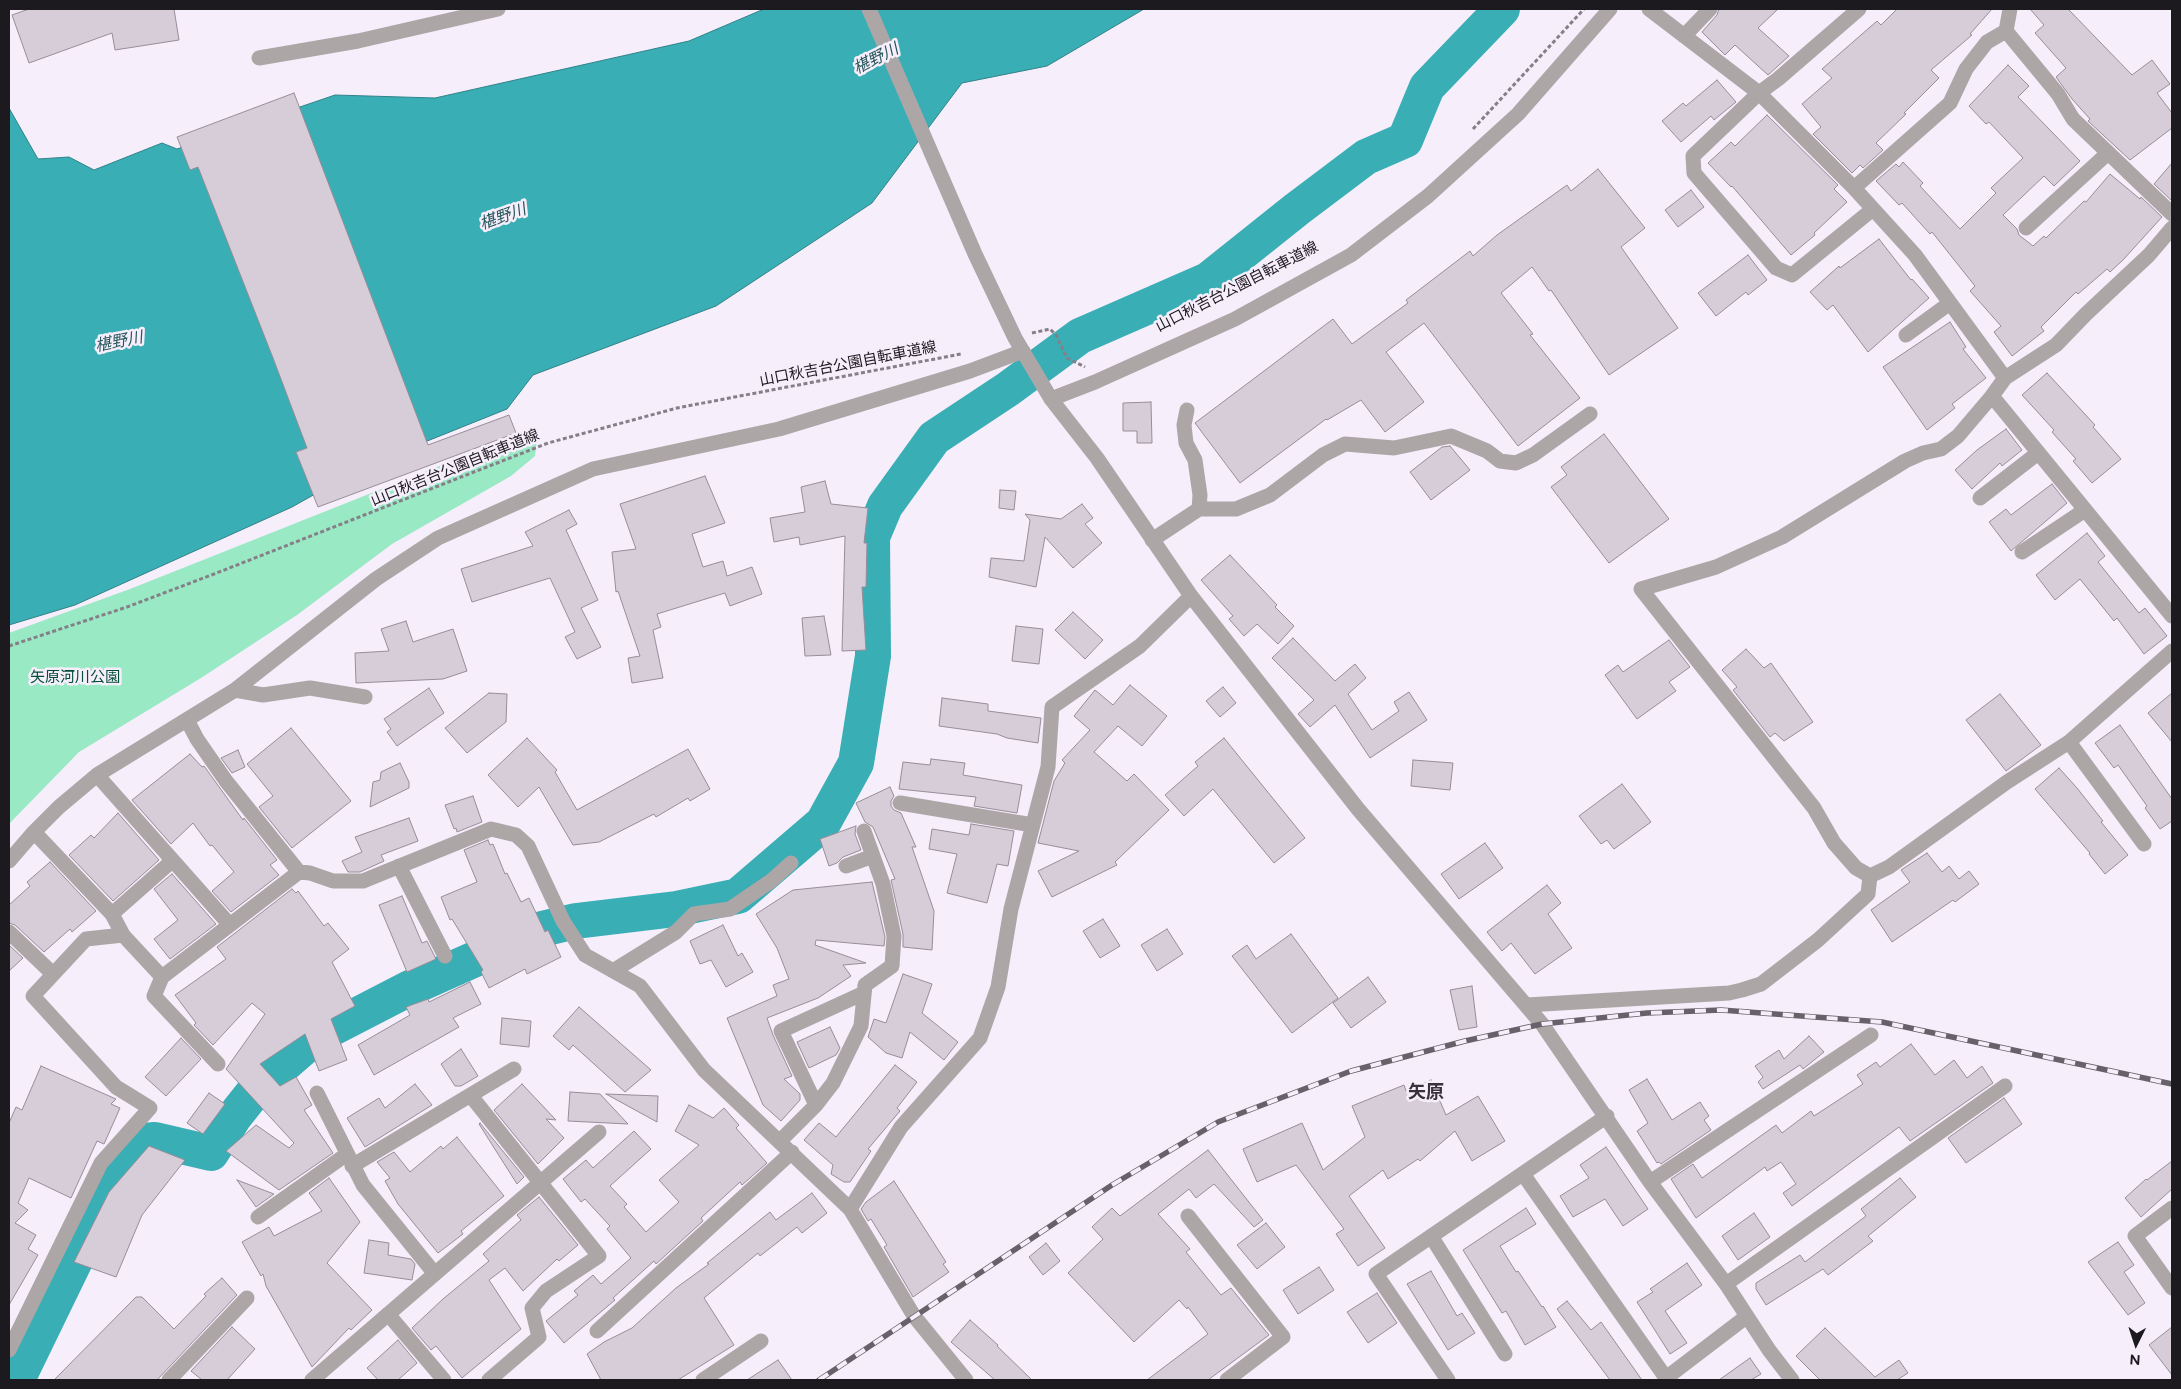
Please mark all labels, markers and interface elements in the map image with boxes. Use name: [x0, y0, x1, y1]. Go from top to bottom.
water label: 椹野川: [850, 40, 902, 78]
water label: 椹野川: [477, 200, 529, 234]
street label: 山口秋吉台公園自転車道線: [1153, 238, 1321, 336]
water label: 椹野川: [94, 328, 144, 356]
street label: 山口秋吉台公園自転車道線: [758, 338, 938, 390]
street label: 山口秋吉台公園自転車道線: [368, 426, 542, 510]
park label: 矢原河川公園: [30, 669, 120, 687]
district label: 矢原: [1408, 1082, 1444, 1104]
north arrow: [2111, 1319, 2161, 1369]
text: N: [2129, 1351, 2141, 1368]

